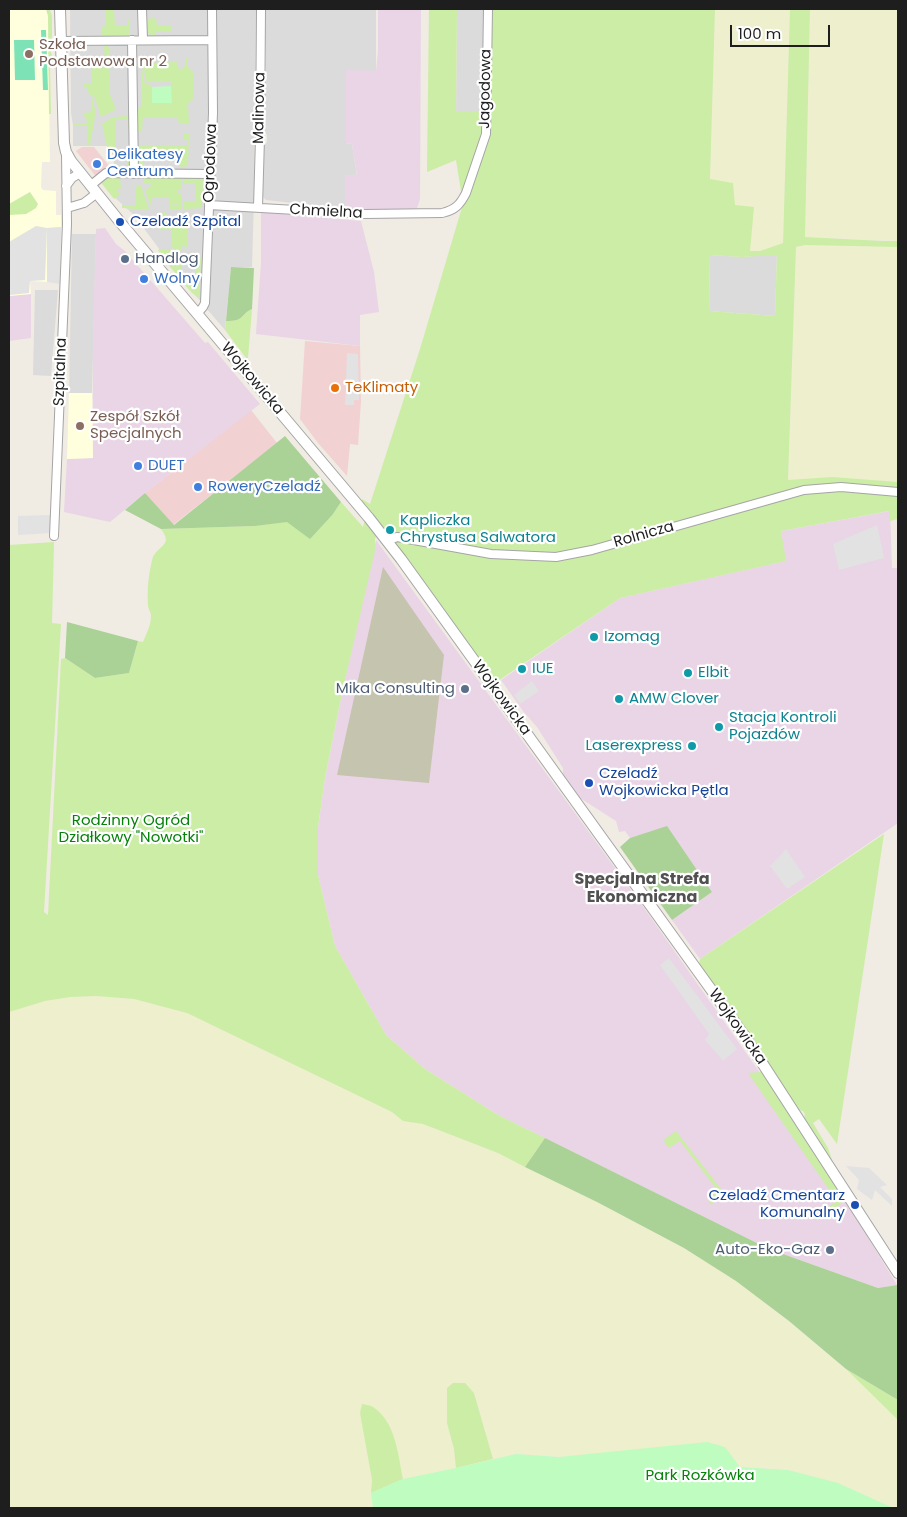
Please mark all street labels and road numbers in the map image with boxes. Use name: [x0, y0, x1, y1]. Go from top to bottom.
street label: Jagodowa: [476, 49, 496, 129]
street label: Malinowa: [250, 72, 270, 144]
street label: Ogrodowa: [201, 123, 221, 203]
street label: Chmielna: [289, 201, 363, 223]
street label: Szpitalna: [51, 337, 71, 407]
street label: Wojkowicka: [217, 339, 287, 419]
street label: Rolnicza: [612, 518, 676, 552]
street label: Wojkowicka: [468, 657, 534, 739]
street label: Wojkowicka: [704, 986, 770, 1068]

